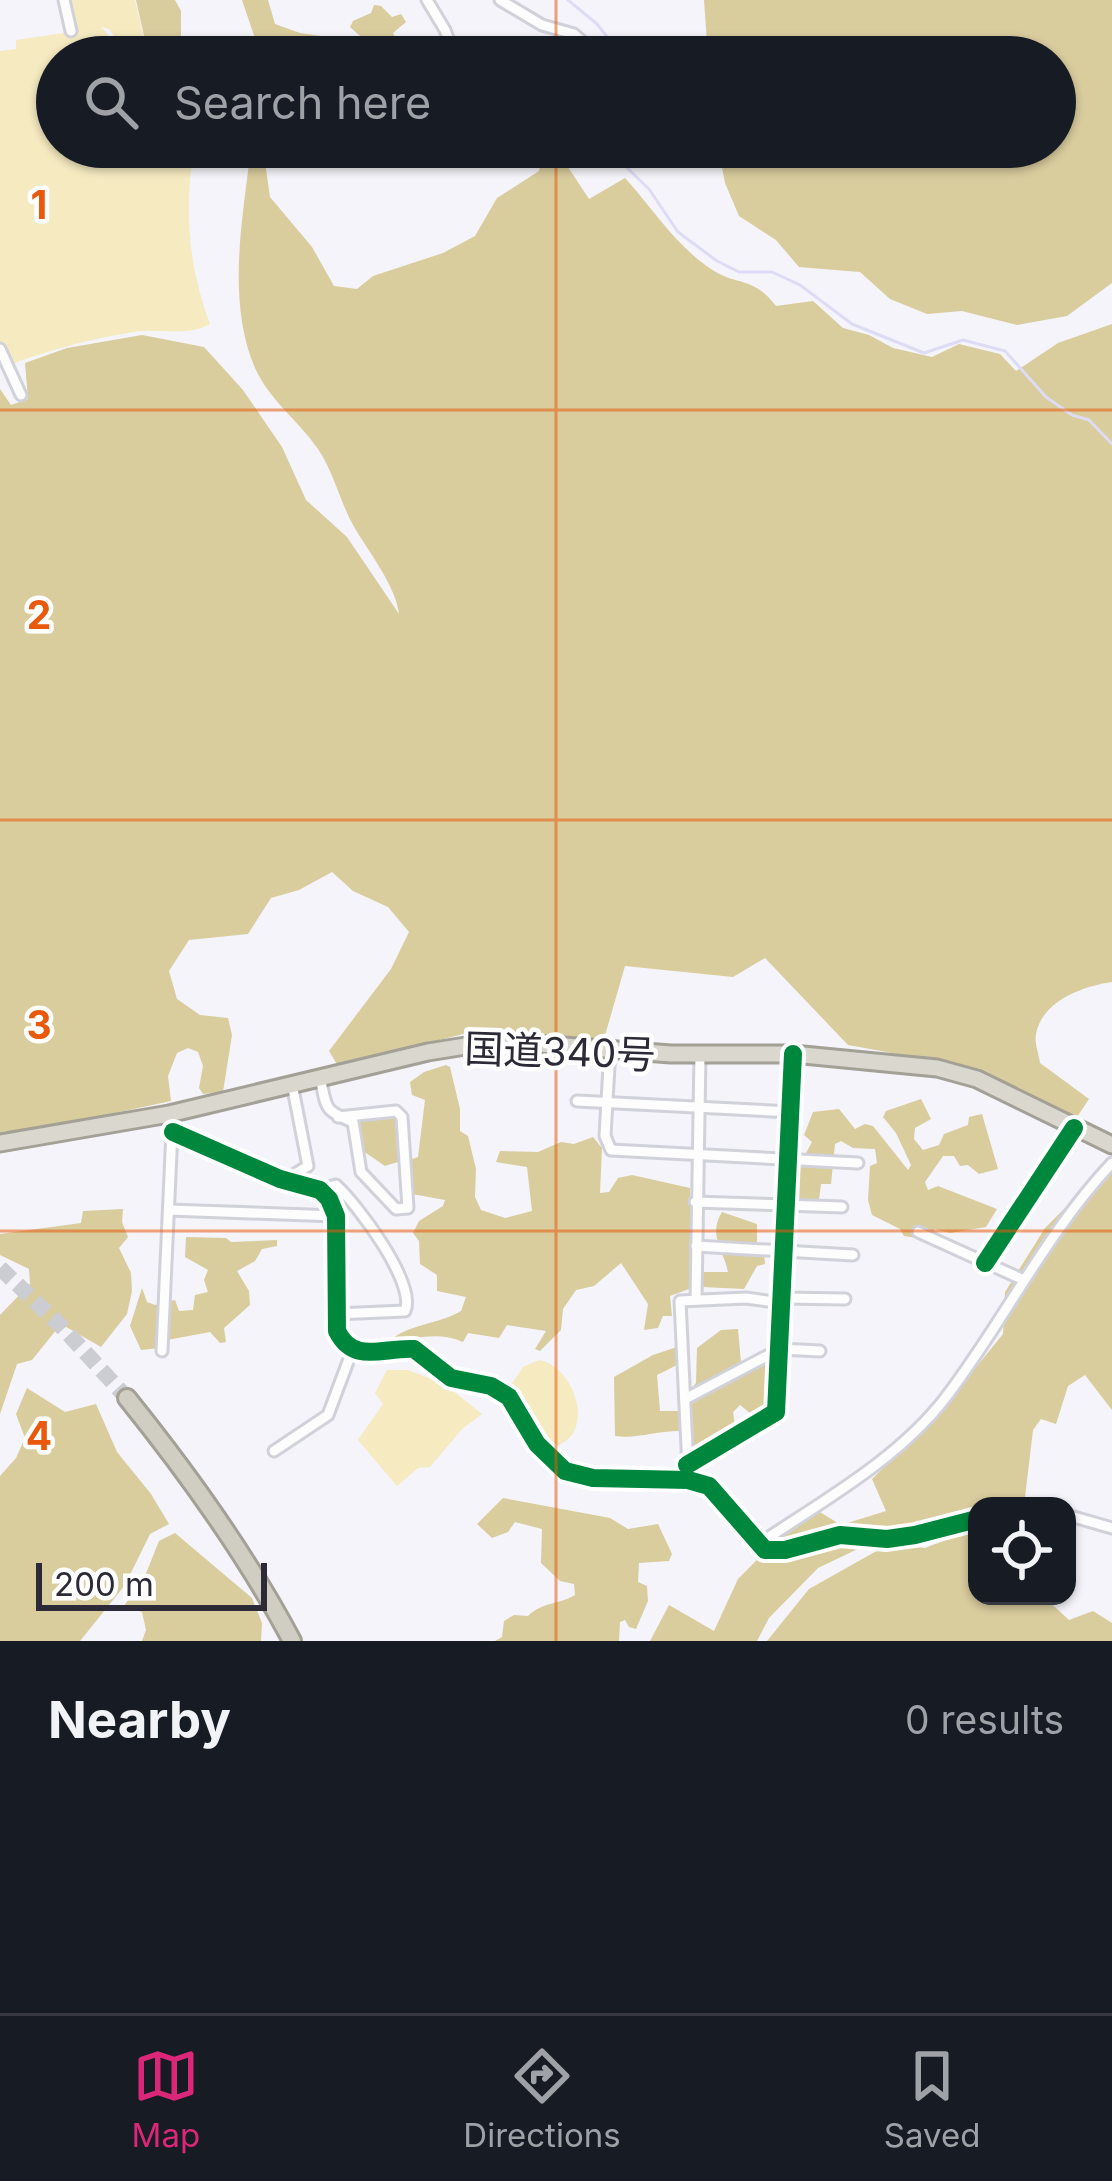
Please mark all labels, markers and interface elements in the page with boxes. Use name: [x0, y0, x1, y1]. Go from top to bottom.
search box: [36, 36, 1076, 168]
icon: search: [78, 69, 144, 135]
text: Search here: [174, 75, 431, 130]
text: 1: [31, 181, 47, 228]
text: 2: [27, 591, 51, 638]
text: 3: [26, 1001, 52, 1048]
street label: 国道340号: [464, 1024, 656, 1078]
text: 4: [26, 1412, 52, 1459]
map controls: [968, 1497, 1076, 1605]
button: locate: [968, 1497, 1076, 1605]
scale bar: [36, 1557, 267, 1610]
text: 200 m: [54, 1564, 154, 1604]
text: Nearby: [48, 1689, 231, 1750]
text: 0 results: [905, 1696, 1064, 1743]
tab: Map: [132, 2043, 200, 2155]
tab: Directions: [463, 2043, 621, 2155]
tab: Saved: [884, 2043, 980, 2155]

